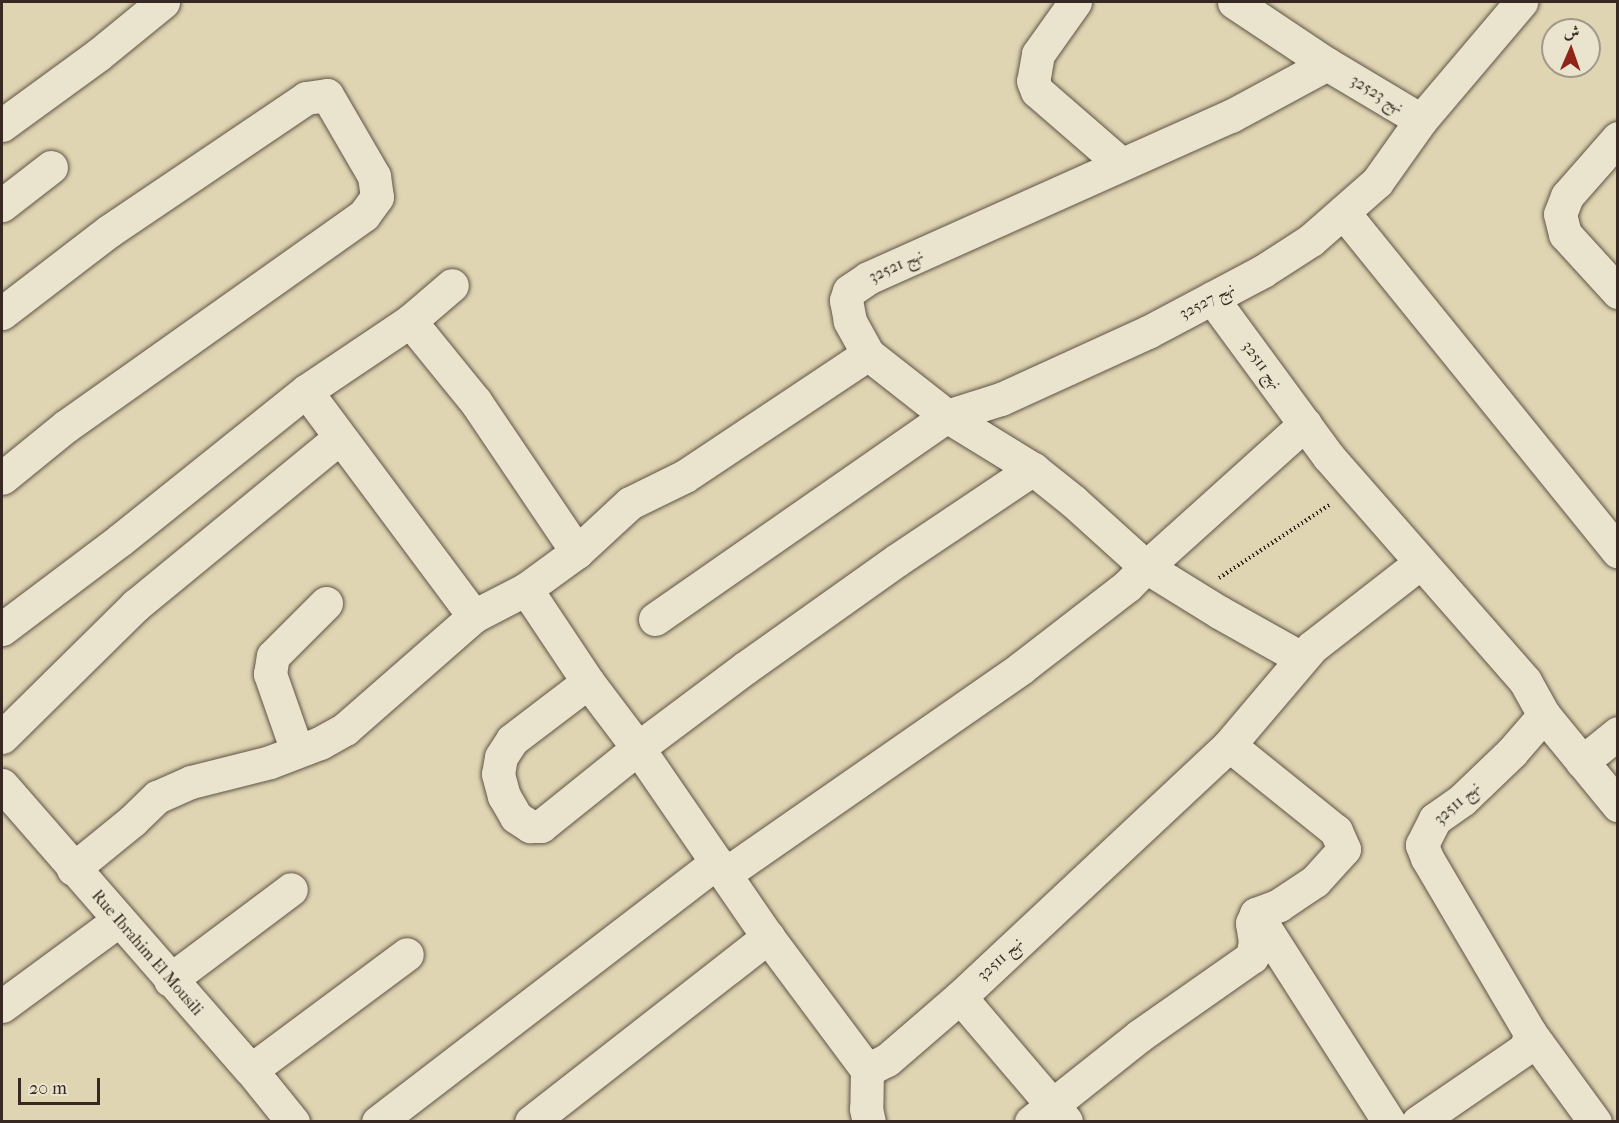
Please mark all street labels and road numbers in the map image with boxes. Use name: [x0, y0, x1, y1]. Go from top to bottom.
street label: نهج 32523: [1347, 71, 1407, 117]
street label: نهج 32521: [866, 245, 926, 287]
street label: نهج 32527: [1176, 278, 1238, 324]
street label: نهج 32511: [1238, 337, 1286, 393]
street label: نهج 32511: [1430, 777, 1484, 829]
street label: Rue Ibrahim El Mousili: [87, 886, 207, 1020]
street label: نهج 32511: [973, 933, 1027, 985]

